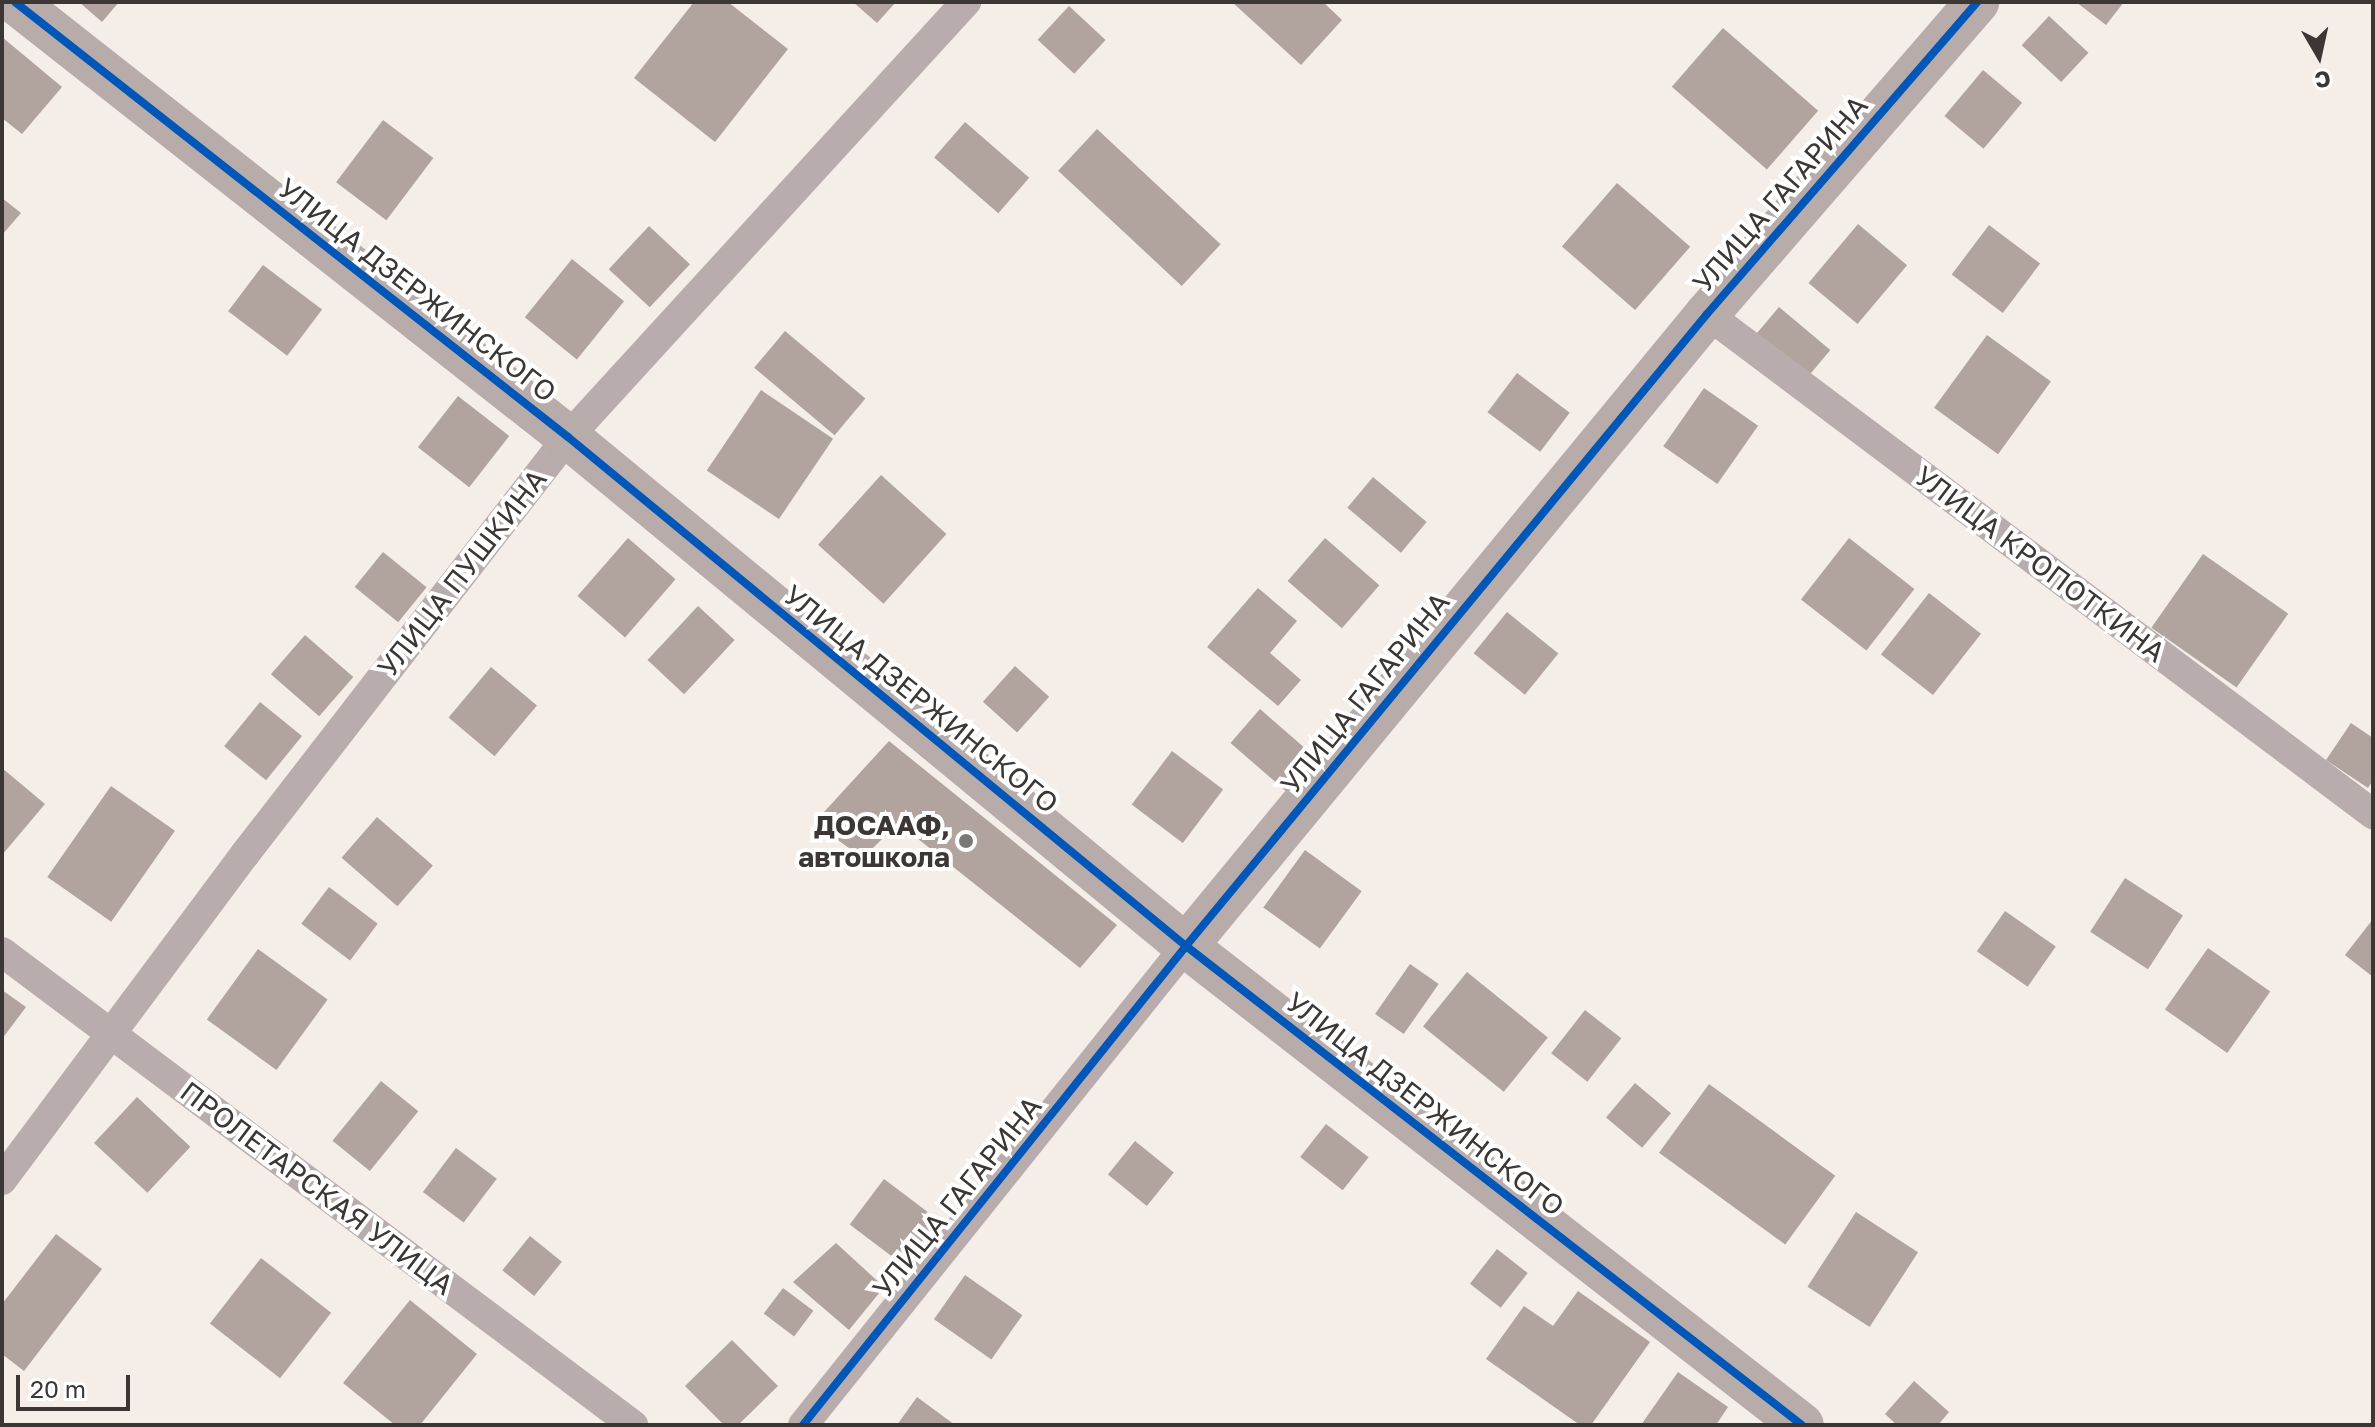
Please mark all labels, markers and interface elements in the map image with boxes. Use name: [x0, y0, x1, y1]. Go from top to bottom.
north arrow: [2279, 16, 2359, 96]
text: С: [2313, 66, 2333, 95]
street label: УЛИЦА ГАГАРИНА: [1686, 89, 1874, 299]
street label: УЛИЦА ДЗЕРЖИНСКОГО: [271, 171, 563, 409]
street label: УЛИЦА КРОПОТКИНА: [1908, 459, 2172, 669]
street label: УЛИЦА ПУШКИНА: [370, 462, 554, 684]
street label: УЛИЦА ДЗЕРЖИНСКОГО: [777, 578, 1065, 820]
street label: УЛИЦА ГАГАРИНА: [1273, 586, 1457, 800]
place label: ДОСААФ, автошкола: [798, 808, 950, 874]
marker: ДОСААФ, автошкола: [957, 832, 975, 850]
street label: УЛИЦА ДЗЕРЖИНСКОГО: [1279, 985, 1571, 1223]
street label: ПРОЛЕТАРСКАЯ УЛИЦА: [174, 1074, 460, 1302]
street label: УЛИЦА ГАГАРИНА: [865, 1090, 1049, 1304]
scale bar: [20, 1359, 134, 1409]
text: 20 m: [30, 1374, 86, 1403]

